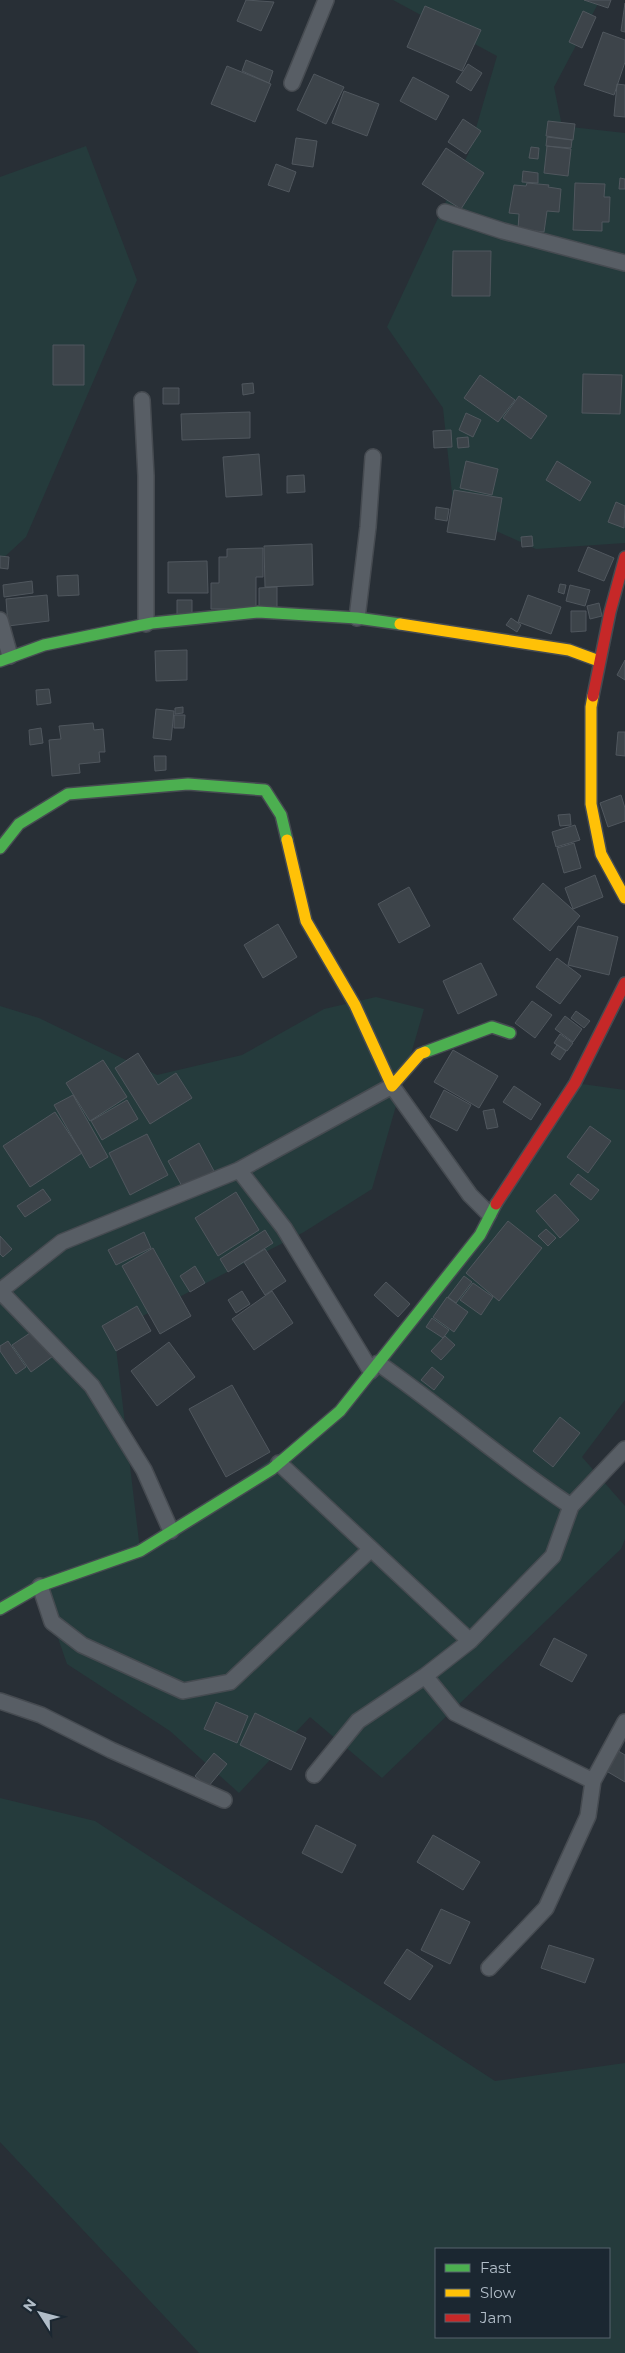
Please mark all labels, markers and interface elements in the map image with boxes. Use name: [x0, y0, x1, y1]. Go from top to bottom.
legend: [435, 2248, 610, 2338]
text: Fast: [480, 2258, 511, 2277]
text: Slow: [480, 2283, 516, 2302]
north arrow: [15, 2288, 65, 2338]
text: N: [19, 2295, 40, 2315]
text: Jam: [479, 2308, 512, 2327]

